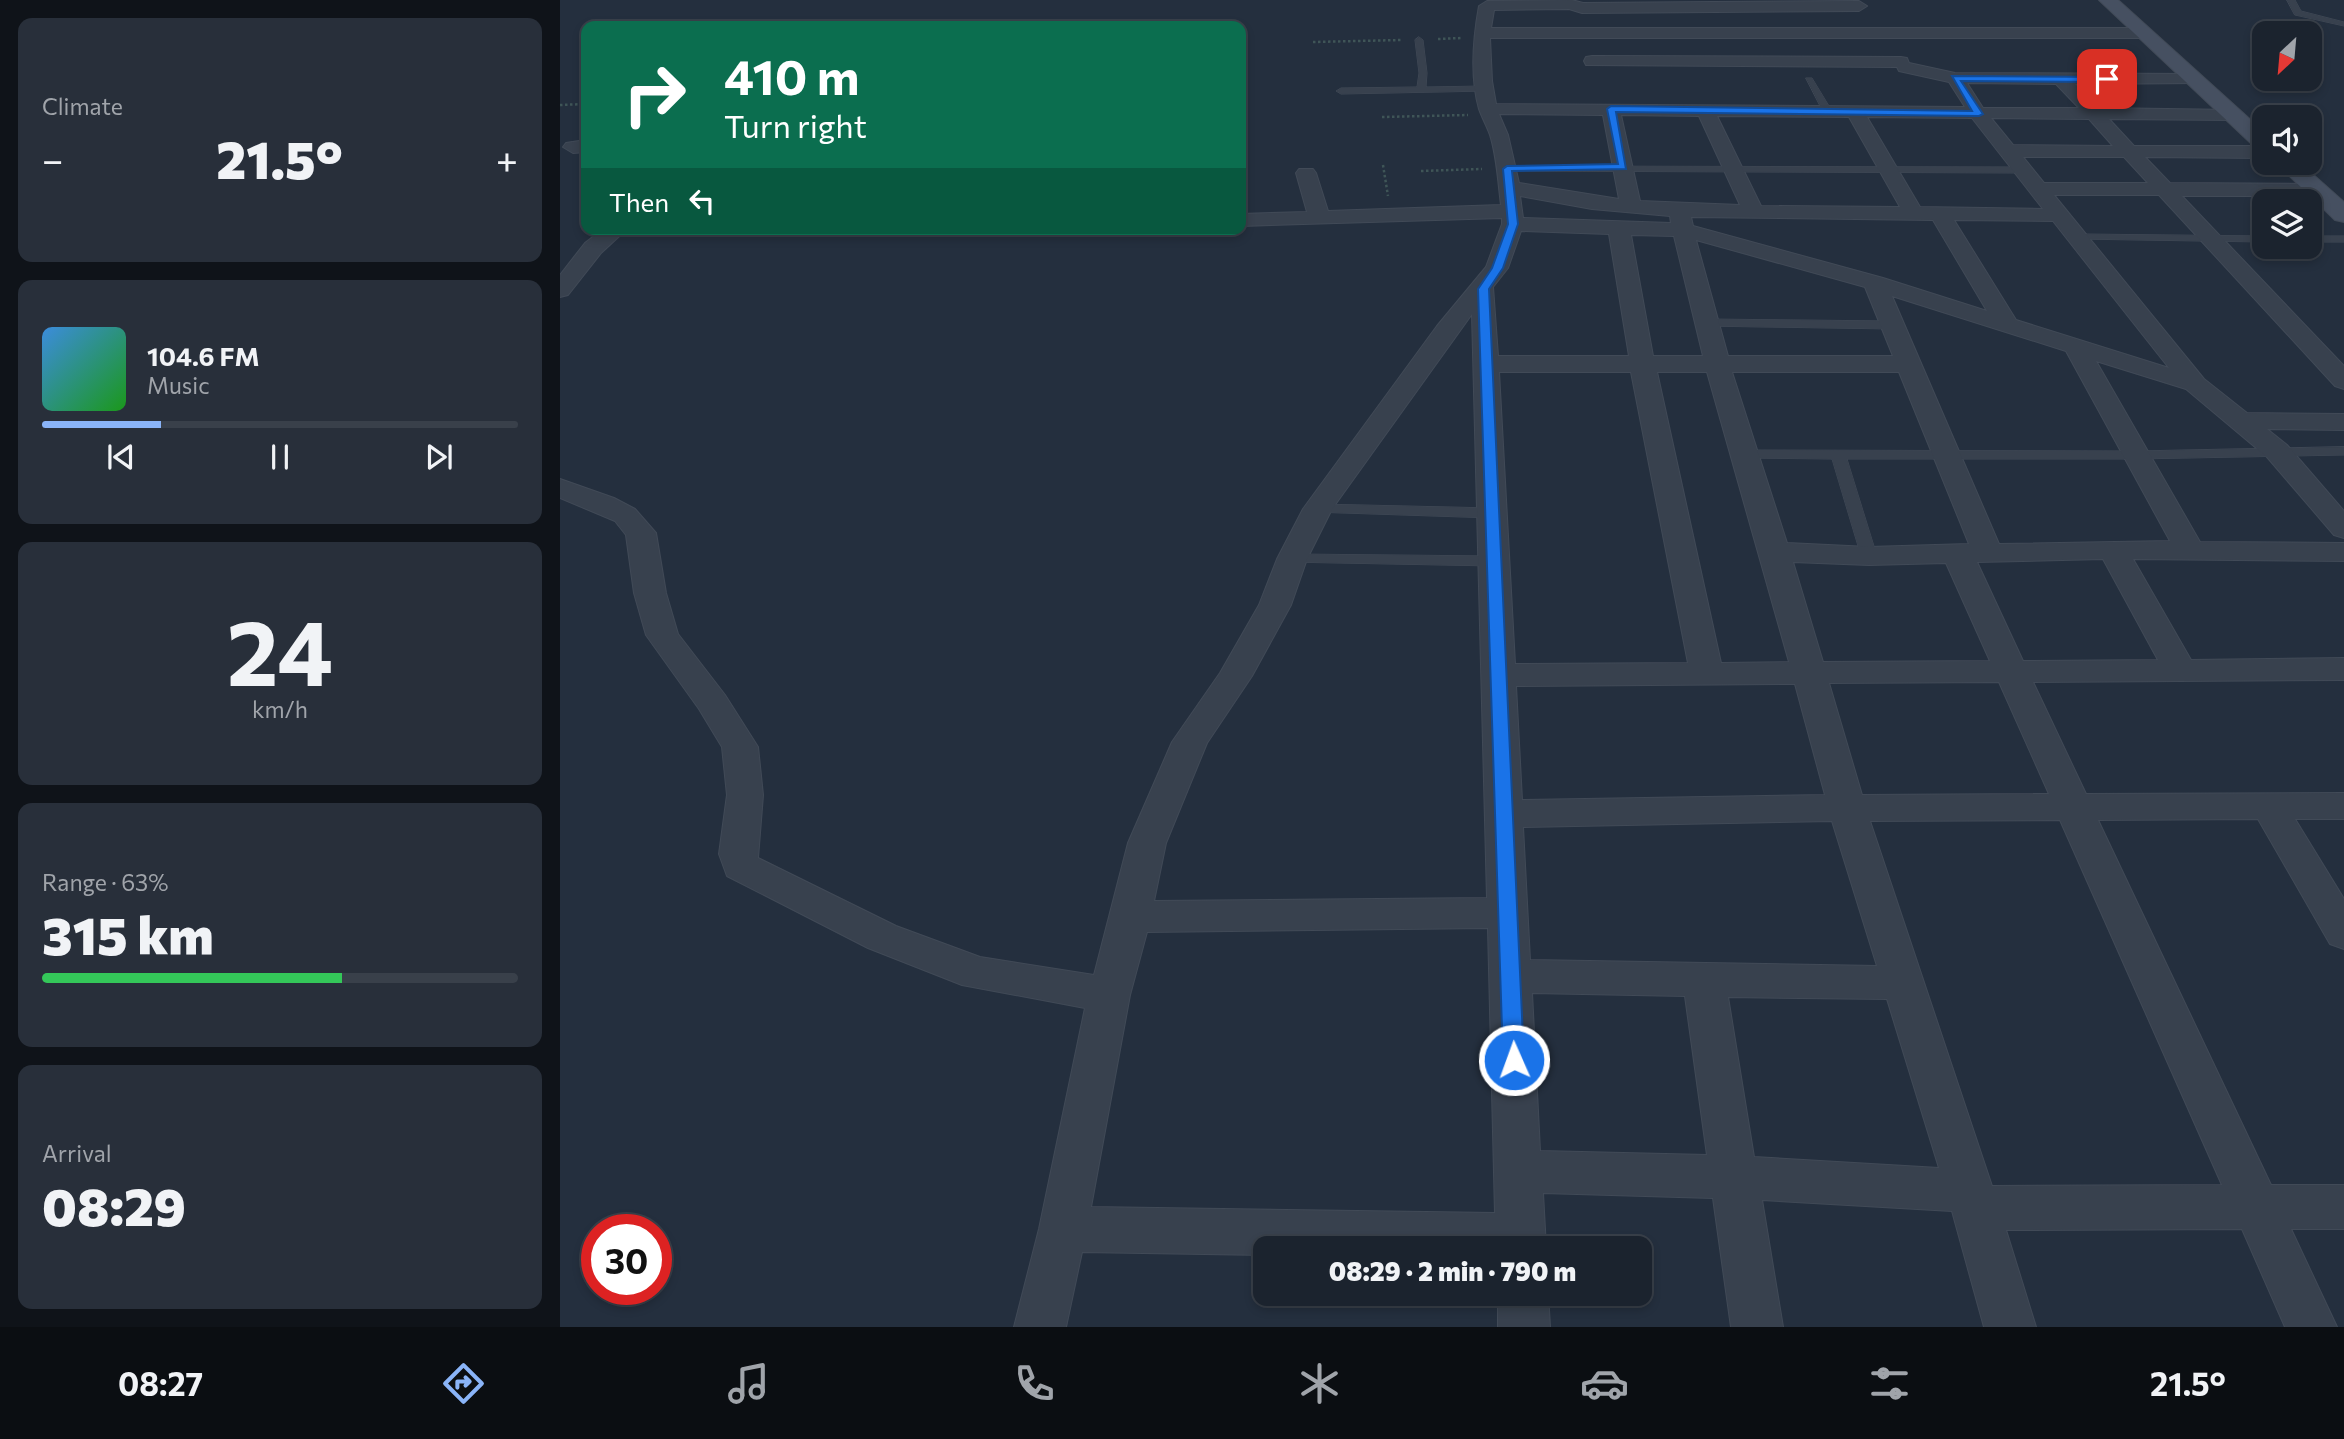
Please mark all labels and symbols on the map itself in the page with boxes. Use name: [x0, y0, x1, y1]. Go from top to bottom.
north arrow: [2252, 21, 2322, 91]
pin: [2077, 49, 2137, 109]
position arrow: [1477, 1023, 1551, 1097]
speed limit sign: 30: [581, 1214, 672, 1305]

